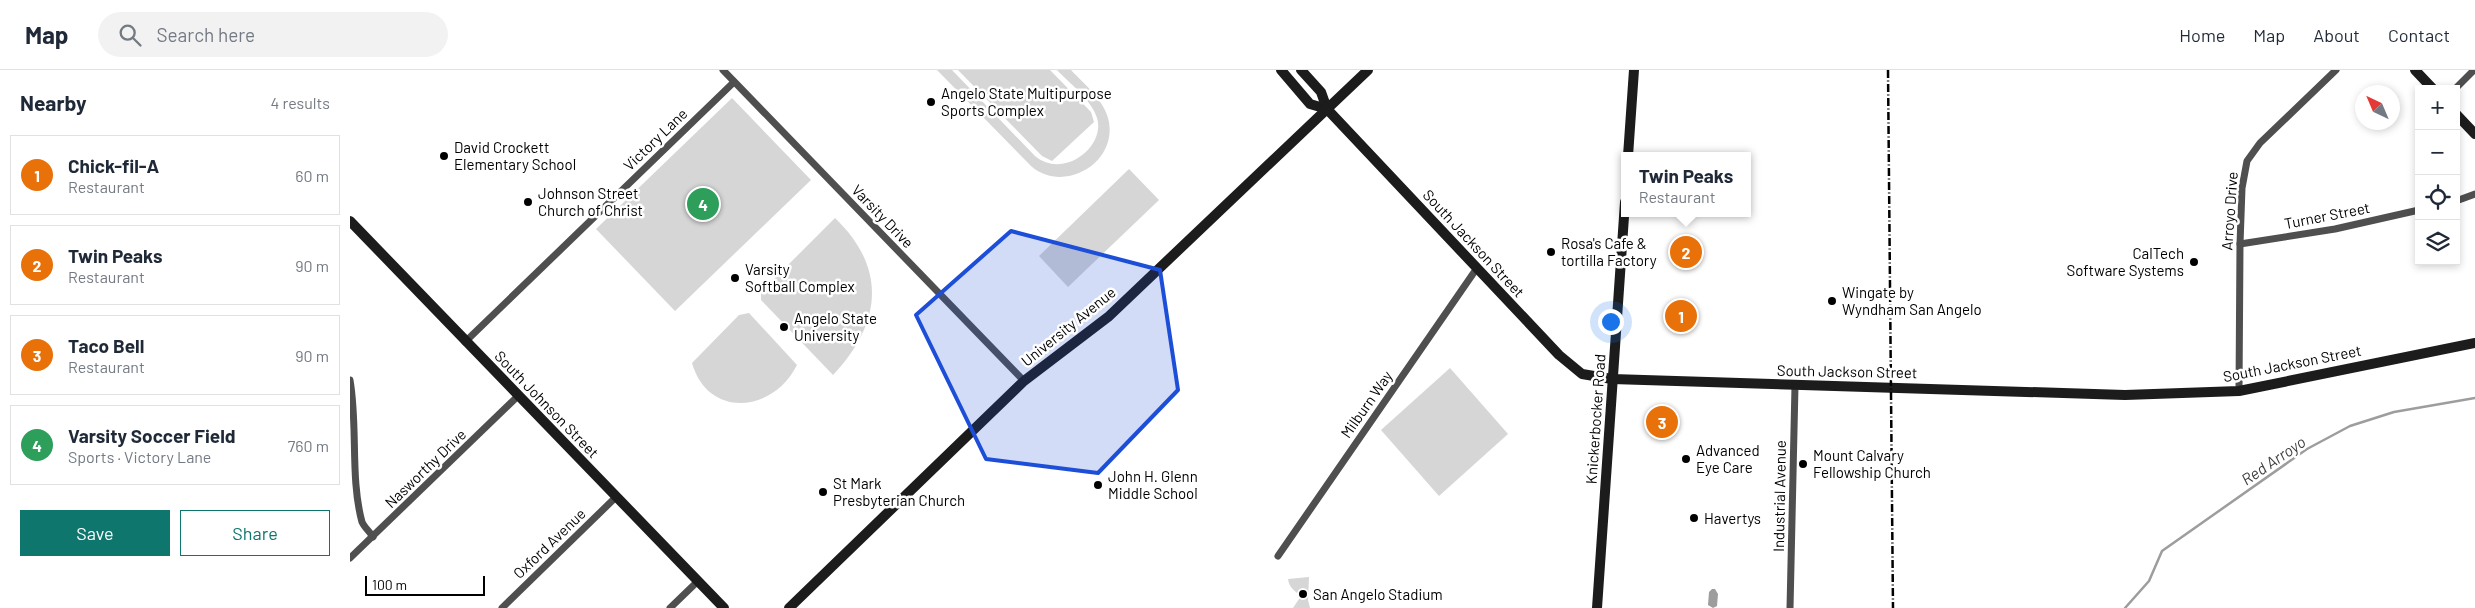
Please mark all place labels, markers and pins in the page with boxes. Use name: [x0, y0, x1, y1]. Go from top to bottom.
place label: Angelo State Multipurpose Sports Complex: [941, 84, 1112, 119]
marker: Angelo State Multipurpose Sports Complex: [925, 96, 937, 108]
place label: David Crockett Elementary School: [454, 138, 576, 173]
marker: David Crockett Elementary School: [438, 150, 450, 162]
place label: Johnson Street Church of Christ: [538, 184, 643, 219]
pin: 4: [687, 185, 719, 223]
marker: Johnson Street Church of Christ: [522, 196, 534, 208]
pin: 2: [1670, 233, 1702, 271]
place label: Rosa's Cafe & tortilla Factory: [1561, 234, 1657, 269]
place label: CalTech Software Systems: [2066, 244, 2184, 279]
marker: Rosa's Cafe & tortilla Factory: [1545, 246, 1557, 258]
marker: CalTech Software Systems: [2188, 256, 2200, 268]
place label: Varsity Softball Complex: [745, 260, 855, 295]
marker: Varsity Softball Complex: [729, 272, 741, 284]
place label: Wingate by Wyndham San Angelo: [1842, 283, 1982, 318]
marker: Wingate by Wyndham San Angelo: [1826, 295, 1838, 307]
pin: 1: [1665, 297, 1697, 335]
place label: Angelo State University: [794, 309, 877, 344]
marker: Angelo State University: [778, 321, 790, 333]
pin: 3: [1646, 403, 1678, 441]
place label: Advanced Eye Care: [1696, 441, 1760, 476]
place label: Mount Calvary Fellowship Church: [1813, 446, 1931, 481]
marker: Advanced Eye Care: [1680, 453, 1692, 465]
marker: Mount Calvary Fellowship Church: [1797, 458, 1809, 470]
place label: John H. Glenn Middle School: [1108, 467, 1198, 502]
place label: St Mark Presbyterian Church: [833, 474, 965, 509]
marker: John H. Glenn Middle School: [1092, 479, 1104, 491]
marker: St Mark Presbyterian Church: [817, 486, 829, 498]
place label: Havertys: [1704, 509, 1761, 527]
marker: Havertys: [1688, 512, 1700, 524]
place label: San Angelo Stadium: [1313, 585, 1443, 603]
marker: San Angelo Stadium: [1297, 588, 1309, 600]

